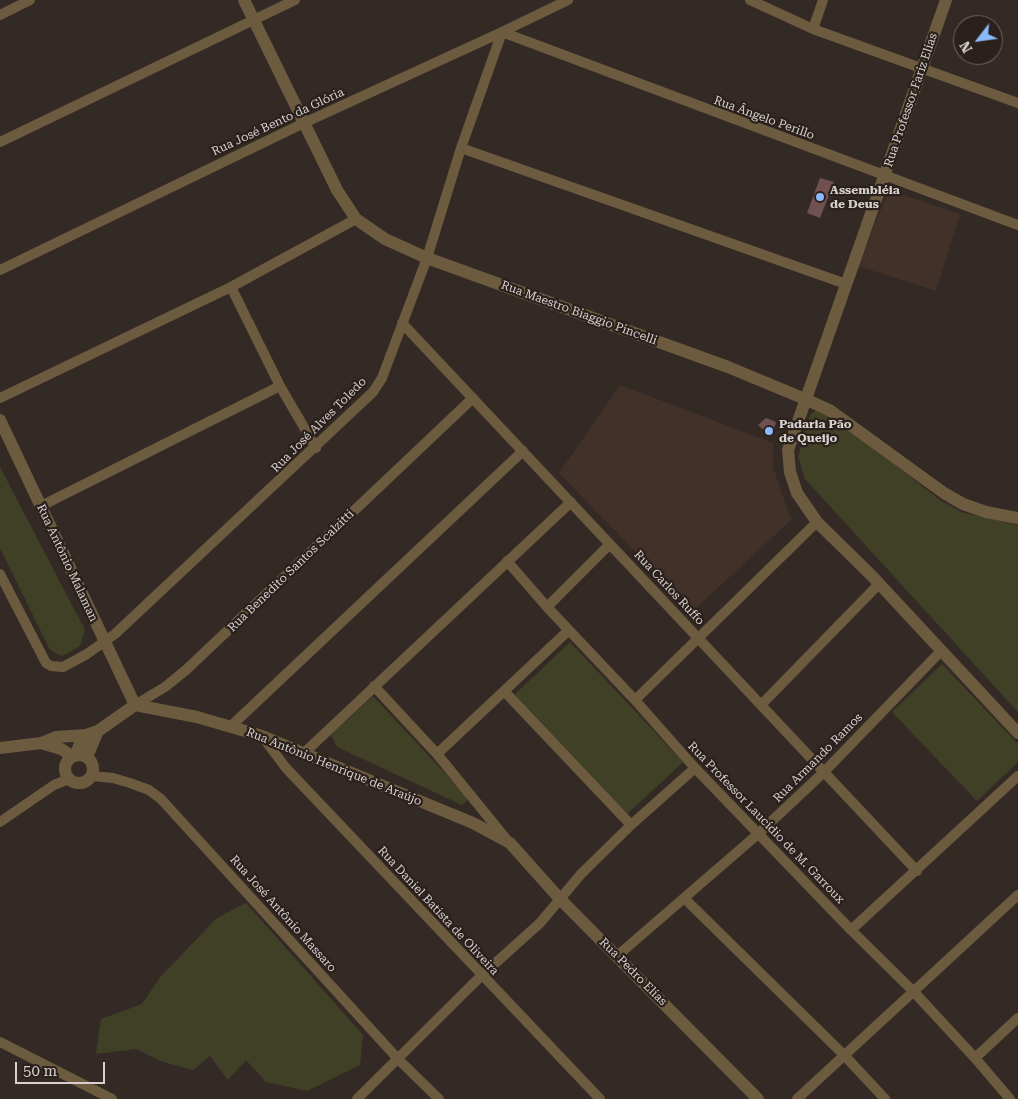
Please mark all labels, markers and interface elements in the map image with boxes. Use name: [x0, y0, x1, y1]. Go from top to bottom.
north arrow: [953, 15, 1003, 65]
street label: Rua Professor Fariz Elias: [881, 31, 941, 169]
text: N: [956, 38, 975, 56]
street label: Rua José Bento da Glória: [210, 85, 346, 159]
street label: Rua Ângelo Perillo: [712, 93, 816, 143]
place label: Assembléia de Deus: [830, 183, 900, 211]
marker: Assembléia de Deus: [814, 191, 826, 203]
street label: Rua Maestro Biaggio Pincelli: [499, 278, 659, 348]
street label: Rua José Alves Toledo: [268, 374, 370, 476]
place label: Padaria Pão de Queijo: [779, 417, 851, 445]
marker: Padaria Pão de Queijo: [763, 425, 775, 437]
street label: Rua Antônio Malaman: [33, 502, 101, 624]
street label: Rua Benedito Santos Scalzitti: [225, 507, 357, 635]
street label: Rua Carlos Ruffo: [631, 548, 707, 628]
street label: Rua Armando Ramos: [770, 710, 866, 806]
street label: Rua Antônio Henrique de Araújo: [244, 725, 424, 809]
street label: Rua Professor Laucídio de M. Garroux: [685, 739, 847, 907]
street label: Rua Daniel Batista de Oliveira: [374, 844, 502, 978]
street label: Rua José Antônio Massaro: [227, 853, 339, 975]
street label: Rua Pedro Elías: [596, 935, 670, 1009]
scale bar: [18, 1052, 108, 1084]
text: 50 m: [23, 1062, 57, 1080]

